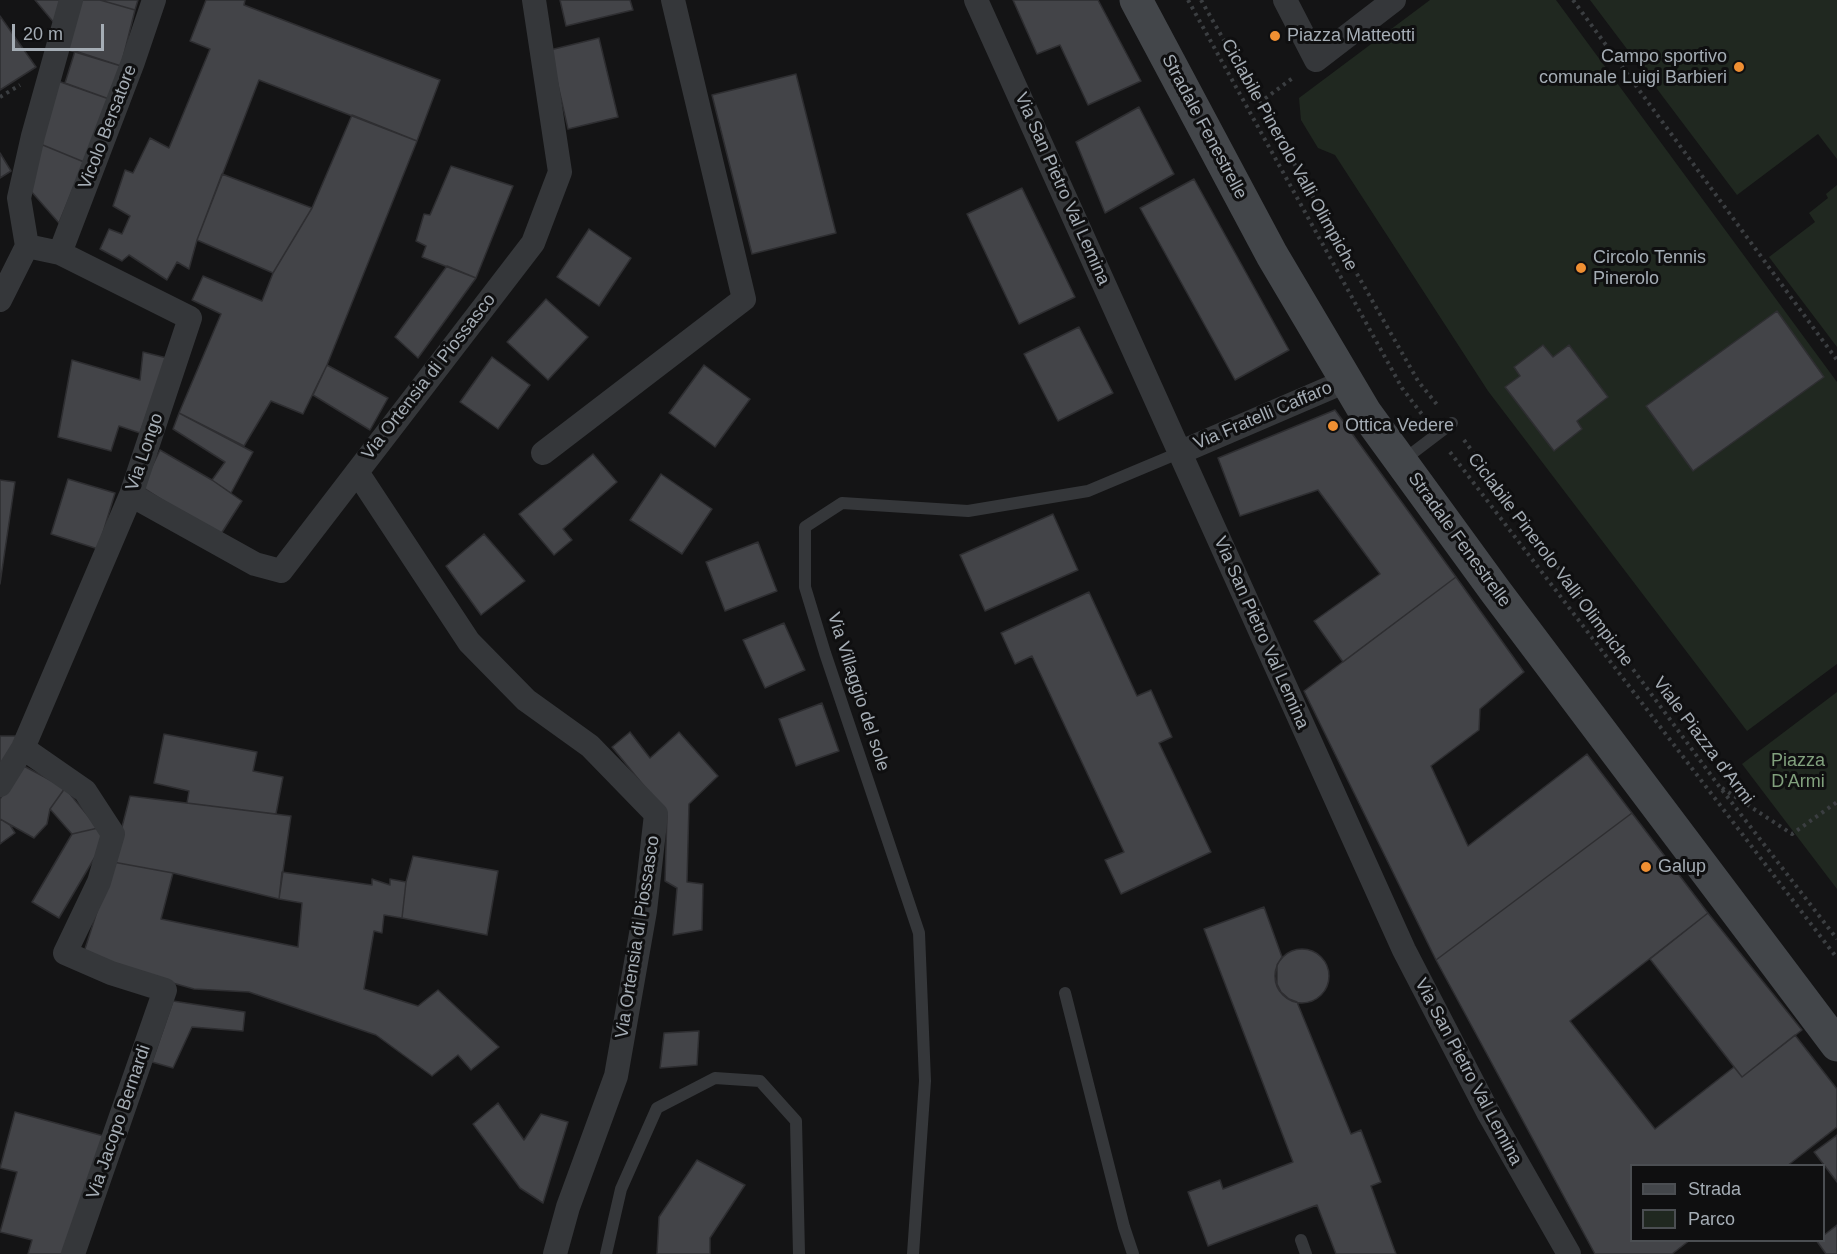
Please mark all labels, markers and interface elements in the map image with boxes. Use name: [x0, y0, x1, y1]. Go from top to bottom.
scale bar: [15, 12, 106, 50]
text: 20 m: [23, 24, 63, 44]
place label: Piazza Matteotti: [1287, 25, 1415, 47]
marker: Piazza Matteotti: [1268, 29, 1282, 43]
street label: Ciclabile Pinerolo Valli Olimpiche: [1216, 35, 1362, 275]
place label: Campo sportivo comunale Luigi Barbieri: [1539, 46, 1727, 88]
street label: Stradale Fenestrelle: [1157, 51, 1251, 203]
marker: Campo sportivo comunale Luigi Barbieri: [1732, 60, 1746, 74]
street label: Vicolo Bersatore: [74, 62, 142, 192]
street label: Via San Pietro Val Lemina: [1010, 89, 1114, 289]
place label: Circolo Tennis Pinerolo: [1593, 247, 1706, 290]
marker: Circolo Tennis Pinerolo: [1574, 261, 1588, 275]
street label: Via Ortensia di Piossasco: [357, 290, 501, 464]
street label: Via Fratelli Caffaro: [1190, 377, 1336, 455]
street label: Via Longo: [122, 410, 168, 494]
place label: Ottica Vedere: [1345, 415, 1454, 437]
marker: Ottica Vedere: [1326, 419, 1340, 433]
street label: Ciclabile Pinerolo Valli Olimpiche: [1463, 449, 1637, 671]
street label: Stradale Fenestrelle: [1403, 468, 1515, 612]
street label: Via San Pietro Val Lemina: [1209, 533, 1313, 733]
street label: Via Villaggio del sole: [822, 610, 894, 774]
street label: Viale Piazza d'Armi: [1648, 673, 1758, 809]
park label: Piazza D'Armi: [1771, 750, 1825, 792]
street label: Via Ortensia di Piossasco: [611, 834, 665, 1040]
place label: Galup: [1658, 856, 1706, 878]
marker: Galup: [1639, 860, 1653, 874]
street label: Via San Pietro Val Lemina: [1410, 975, 1526, 1169]
street label: Via Jacopo Bernardi: [82, 1042, 156, 1202]
legend: [1630, 1164, 1825, 1242]
text: Strada: [1688, 1179, 1741, 1199]
text: Parco: [1688, 1209, 1735, 1229]

